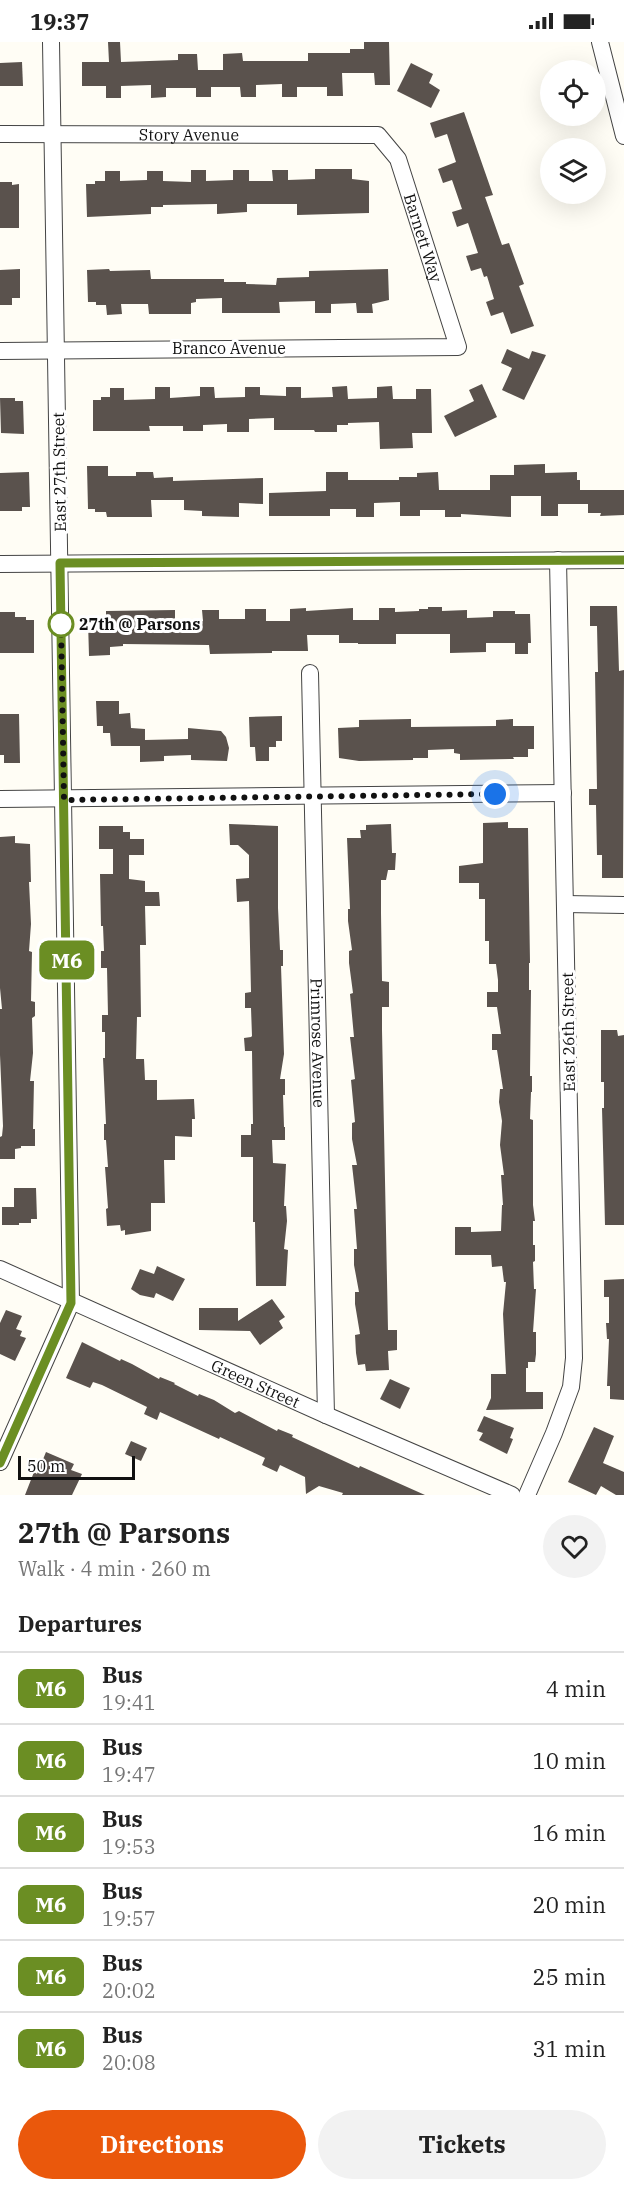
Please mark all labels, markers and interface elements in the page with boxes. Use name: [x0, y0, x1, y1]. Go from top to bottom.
text: 19:37: [30, 7, 89, 36]
map controls: [540, 60, 606, 204]
button: locate: [540, 60, 606, 126]
street label: Story Avenue: [139, 124, 239, 145]
button: layers: [540, 138, 606, 204]
street label: Barnett Way: [400, 191, 447, 285]
street label: Branco Avenue: [172, 338, 286, 358]
street label: East 27th Street: [48, 412, 70, 532]
marker: 27th @ Parsons: [48, 611, 74, 637]
place label: 27th @ Parsons: [79, 614, 200, 634]
your location: [480, 779, 510, 809]
line badge: M6: [40, 940, 94, 980]
text: M6: [51, 946, 83, 974]
street label: East 26th Street: [557, 972, 579, 1092]
street label: Primrose Avenue: [307, 978, 329, 1108]
street label: Green Street: [208, 1355, 303, 1412]
scale bar: [18, 1453, 135, 1480]
text: 50 m: [27, 1456, 65, 1476]
text: 27th @ Parsons: [18, 1514, 230, 1551]
button: heart: [543, 1515, 606, 1578]
text: Walk · 4 min · 260 m: [18, 1555, 211, 1582]
text: Departures: [18, 1609, 142, 1638]
text: Bus: [102, 1660, 143, 1689]
text: M6: [35, 1674, 67, 1702]
text: 4 min: [546, 1674, 606, 1703]
text: 19:41: [102, 1689, 156, 1716]
text: Bus: [102, 1732, 143, 1761]
text: M6: [35, 1746, 67, 1774]
text: 10 min: [533, 1746, 606, 1775]
text: 19:47: [102, 1761, 156, 1788]
text: Bus: [102, 1804, 143, 1833]
text: M6: [35, 1818, 67, 1846]
text: 16 min: [533, 1818, 606, 1847]
text: 19:53: [102, 1833, 156, 1860]
text: Bus: [102, 1876, 143, 1905]
text: M6: [35, 1890, 67, 1918]
text: 20 min: [533, 1890, 606, 1919]
text: 19:57: [102, 1905, 156, 1932]
text: Bus: [102, 1948, 143, 1977]
text: M6: [35, 1962, 67, 1990]
text: 25 min: [533, 1962, 606, 1991]
text: 20:02: [102, 1977, 156, 2004]
text: Bus: [102, 2020, 143, 2049]
text: M6: [35, 2034, 67, 2062]
text: 31 min: [533, 2034, 606, 2063]
text: 20:08: [102, 2049, 156, 2076]
button: Directions: [18, 2110, 306, 2179]
button: Tickets: [318, 2110, 606, 2179]

